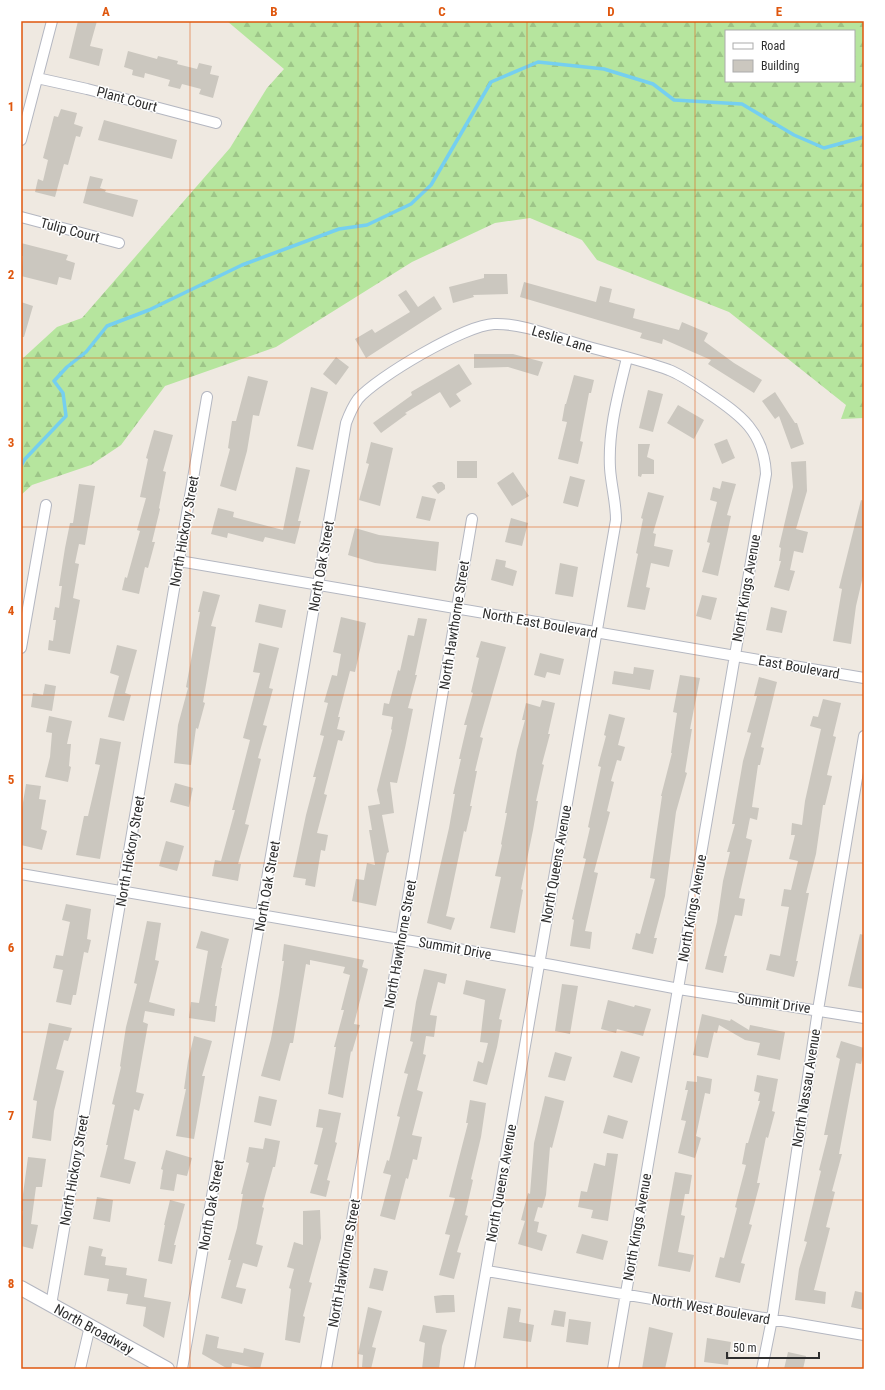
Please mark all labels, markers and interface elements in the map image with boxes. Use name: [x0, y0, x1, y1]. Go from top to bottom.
text: A: [102, 4, 110, 19]
text: B: [270, 4, 278, 19]
text: C: [438, 4, 446, 19]
text: D: [607, 4, 615, 19]
text: E: [776, 4, 783, 19]
legend: [725, 30, 855, 82]
text: Road: [761, 39, 785, 53]
text: Building: [761, 59, 799, 73]
street label: Plant Court: [95, 83, 159, 115]
text: 1: [8, 99, 14, 114]
street label: Tulip Court: [39, 214, 101, 246]
text: 2: [8, 267, 15, 282]
street label: Leslie Lane: [530, 322, 595, 356]
text: 3: [8, 435, 14, 450]
street label: North Hickory Street: [166, 474, 202, 588]
street label: North Oak Street: [305, 519, 337, 613]
street label: North Kings Avenue: [729, 533, 763, 643]
street label: North Hawthorne Street: [436, 559, 472, 691]
text: 4: [8, 603, 15, 618]
street label: North East Boulevard: [481, 605, 599, 641]
street label: East Boulevard: [757, 652, 841, 682]
text: 5: [8, 772, 15, 787]
street label: North Hickory Street: [112, 794, 148, 908]
street label: North Queens Avenue: [538, 803, 574, 924]
street label: North Oak Street: [251, 839, 283, 933]
street label: North Kings Avenue: [675, 853, 709, 963]
street label: North Hawthorne Street: [381, 878, 419, 1010]
street label: Summit Drive: [417, 934, 493, 962]
text: 6: [8, 940, 15, 955]
street label: Summit Drive: [736, 990, 812, 1016]
street label: North Nassau Avenue: [789, 1027, 823, 1148]
text: 7: [8, 1108, 15, 1123]
street label: North Hickory Street: [56, 1113, 92, 1227]
street label: North Queens Avenue: [483, 1122, 519, 1243]
street label: North Oak Street: [195, 1158, 227, 1252]
street label: North Kings Avenue: [620, 1172, 654, 1282]
street label: North Hawthorne Street: [325, 1197, 363, 1329]
text: 8: [8, 1276, 14, 1291]
street label: North West Boulevard: [651, 1291, 771, 1327]
street label: North Broadway: [51, 1301, 137, 1358]
scale bar: [727, 1334, 819, 1360]
text: 50 m: [733, 1341, 757, 1355]

